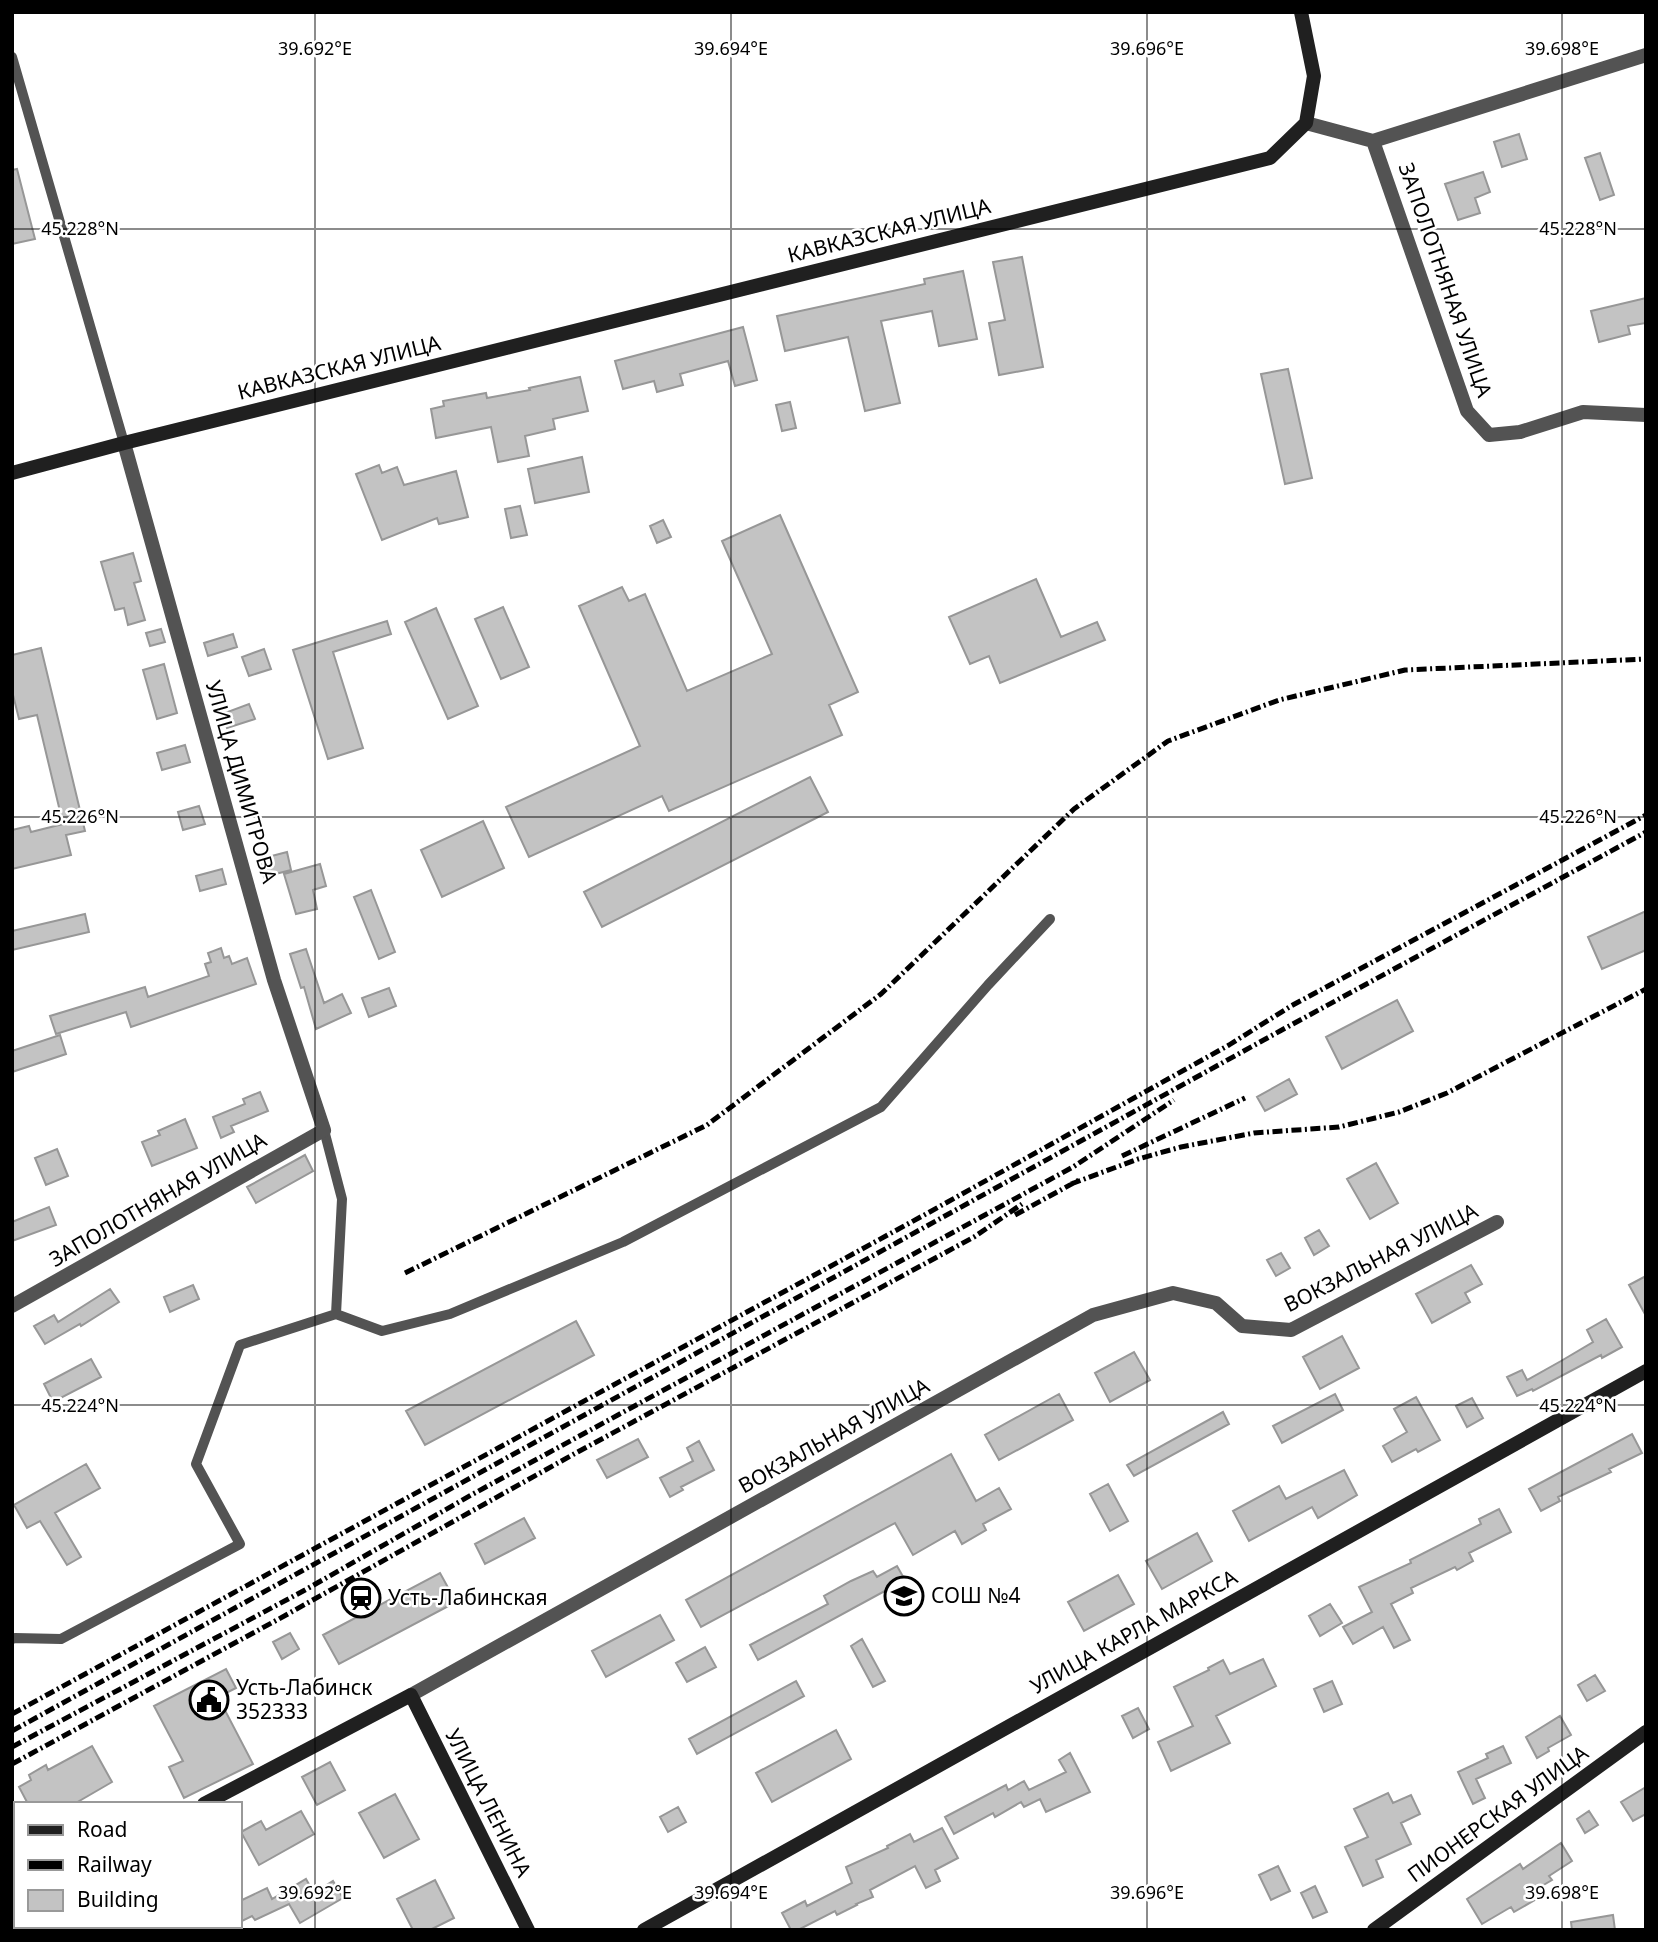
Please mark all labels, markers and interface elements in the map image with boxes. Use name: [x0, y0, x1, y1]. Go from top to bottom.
text: 39.692°E: [278, 36, 352, 60]
text: 39.694°E: [694, 36, 768, 60]
text: 39.696°E: [1110, 36, 1184, 60]
text: 39.698°E: [1525, 36, 1599, 60]
street label: ЗАПОЛОТНЯНАЯ УЛИЦА: [1393, 159, 1499, 401]
street label: КАВКАЗСКАЯ УЛИЦА: [784, 191, 994, 269]
text: 45.228°N: [41, 216, 119, 240]
text: 45.228°N: [1539, 216, 1617, 240]
street label: КАВКАЗСКАЯ УЛИЦА: [234, 328, 444, 406]
street label: УЛИЦА ДИМИТРОВА: [200, 677, 284, 887]
text: 45.226°N: [41, 804, 119, 828]
text: 45.226°N: [1539, 804, 1617, 828]
street label: ЗАПОЛОТНЯНАЯ УЛИЦА: [44, 1125, 272, 1273]
street label: ВОКЗАЛЬНАЯ УЛИЦА: [1279, 1196, 1483, 1318]
street label: ВОКЗАЛЬНАЯ УЛИЦА: [733, 1371, 934, 1499]
text: 45.224°N: [41, 1393, 119, 1417]
text: 45.224°N: [1539, 1393, 1617, 1417]
street label: УЛИЦА КАРЛА МАРКСА: [1025, 1562, 1242, 1700]
school or university icon: СОШ №4: [883, 1575, 925, 1617]
station icon: Усть-Лабинская: [340, 1577, 382, 1619]
place label: СОШ №4: [931, 1581, 1021, 1609]
place label: Усть-Лабинская: [388, 1583, 548, 1611]
place label: Усть-Лабинск 352333: [236, 1673, 372, 1725]
public building icon: Усть-Лабинск 352333: [188, 1679, 230, 1721]
street label: УЛИЦА ЛЕНИНА: [439, 1724, 539, 1882]
street label: ПИОНЕРСКАЯ УЛИЦА: [1402, 1738, 1594, 1888]
legend: [14, 1802, 242, 1928]
text: Road: [77, 1815, 127, 1843]
text: Railway: [77, 1850, 152, 1878]
text: 39.692°E: [278, 1880, 352, 1904]
text: 39.694°E: [694, 1880, 768, 1904]
text: 39.696°E: [1110, 1880, 1184, 1904]
text: 39.698°E: [1525, 1880, 1599, 1904]
text: Building: [77, 1885, 159, 1913]

